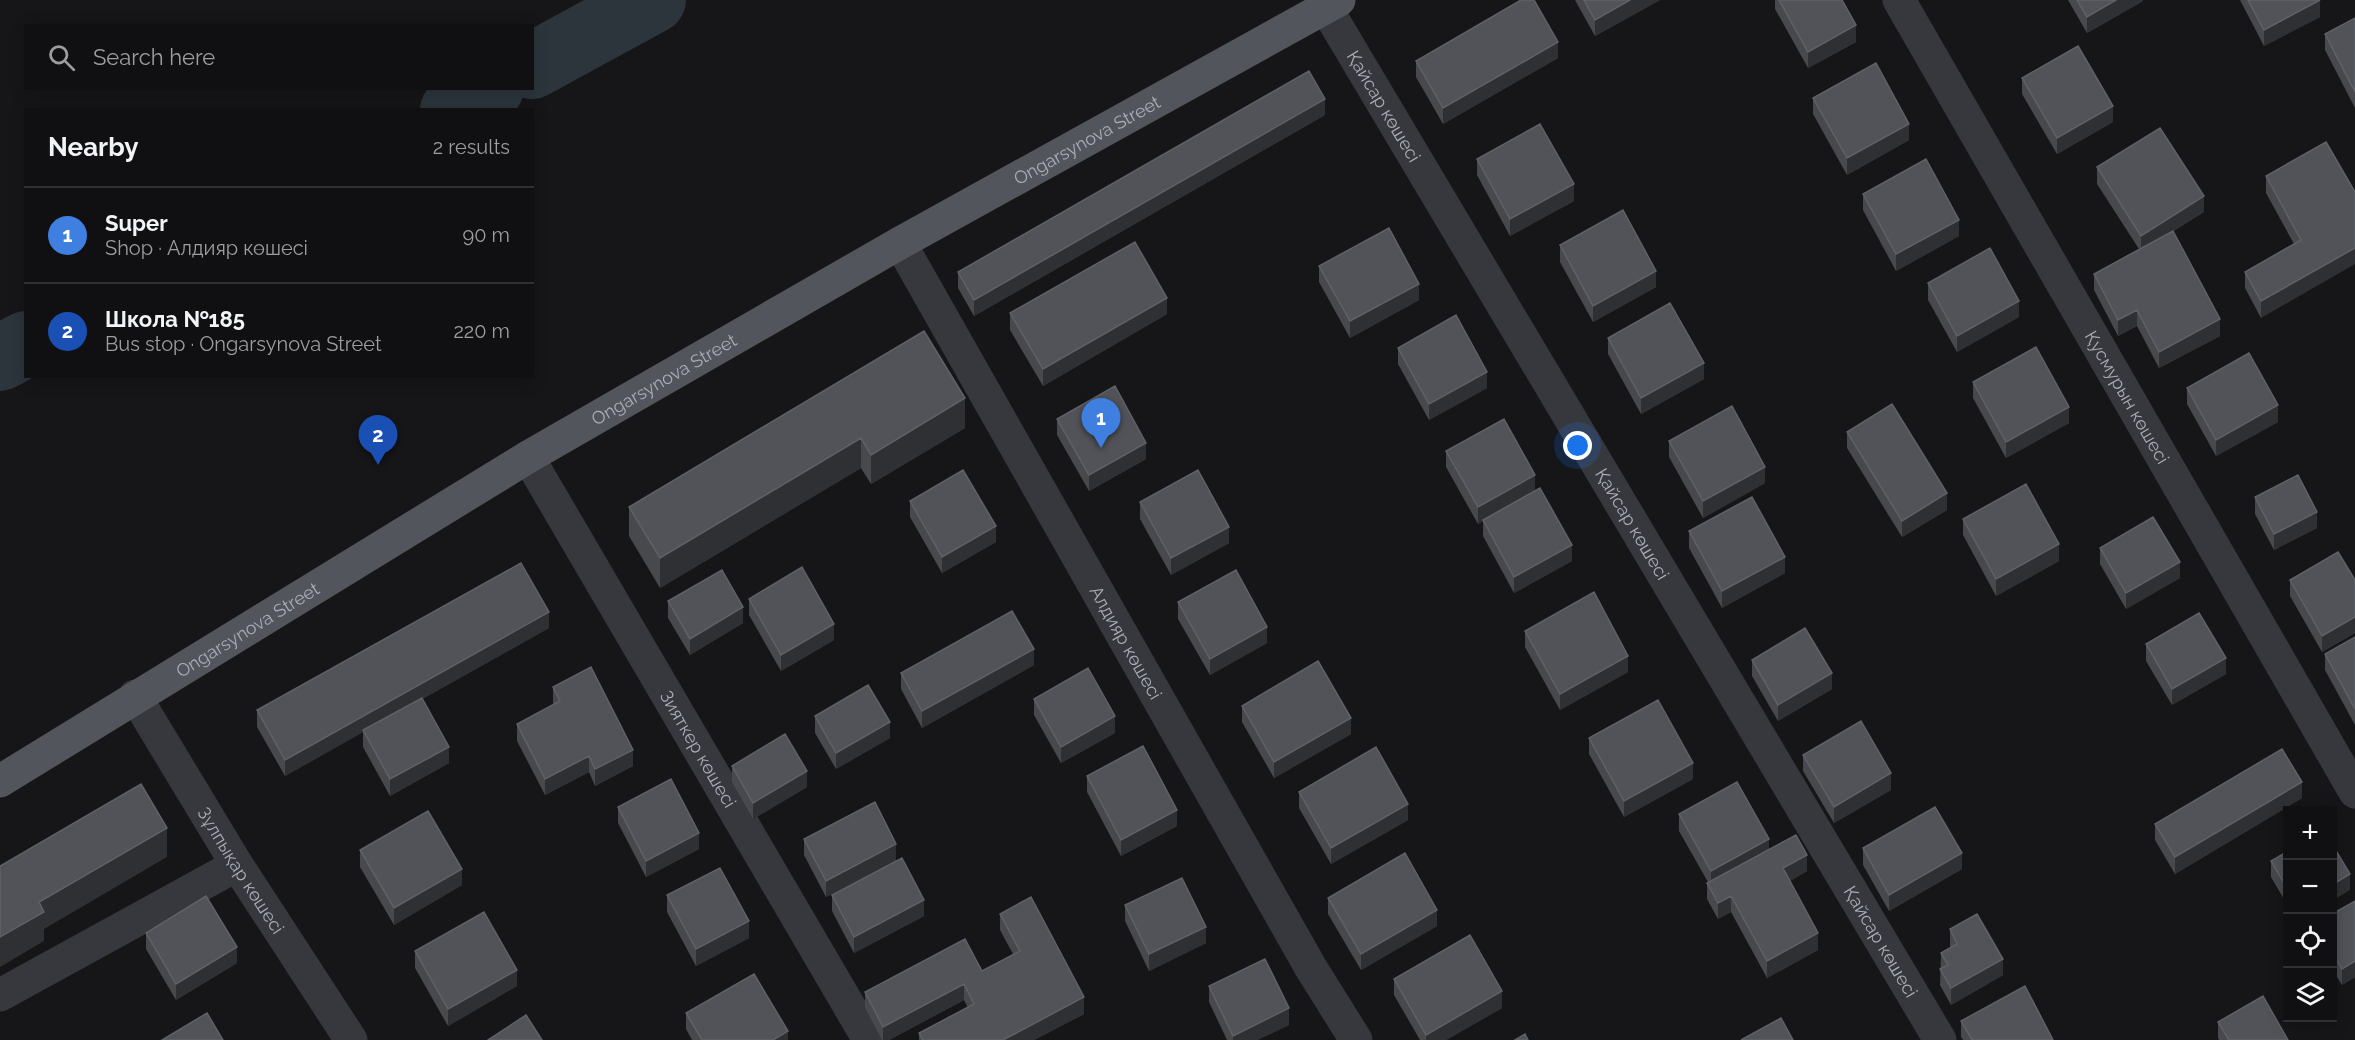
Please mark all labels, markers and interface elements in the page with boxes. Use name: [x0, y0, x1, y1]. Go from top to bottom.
search box: [24, 24, 534, 90]
icon: search: [45, 41, 78, 74]
text: Search here: [93, 44, 215, 70]
street label: Қайсар көшесі: [1343, 47, 1425, 165]
street label: Ongarsynova Street: [1010, 91, 1164, 189]
text: Nearby: [48, 132, 138, 162]
text: 2 results: [433, 135, 510, 159]
text: Super: [105, 210, 168, 236]
text: 1: [63, 223, 72, 247]
text: 90 m: [463, 223, 510, 247]
text: Shop · Алдияр көшесі: [105, 236, 308, 260]
text: Школа №185: [105, 306, 245, 332]
text: 2: [62, 319, 73, 343]
text: 220 m: [453, 319, 510, 343]
street label: Қусмурын көшесі: [2081, 327, 2174, 467]
street label: Ongarsynova Street: [587, 329, 740, 429]
text: Bus stop · Ongarsynova Street: [105, 332, 382, 356]
pin: 1: [1082, 398, 1120, 448]
pin: 2: [358, 416, 398, 465]
your location: [1563, 431, 1592, 460]
street label: Қайсар көшесі: [1592, 464, 1674, 583]
street label: Ongarsynova Street: [172, 577, 323, 681]
street label: Алдияр көшесі: [1086, 582, 1167, 703]
street label: Зияткер көшесі: [656, 687, 741, 811]
street label: Зұлпықар көшесі: [194, 803, 289, 937]
map controls: [2283, 806, 2337, 1022]
button: +: [2283, 806, 2337, 860]
button: −: [2283, 860, 2337, 914]
street label: Қайсар көшесі: [1840, 882, 1922, 1001]
button: locate: [2283, 914, 2337, 968]
button: layers: [2283, 968, 2337, 1022]

